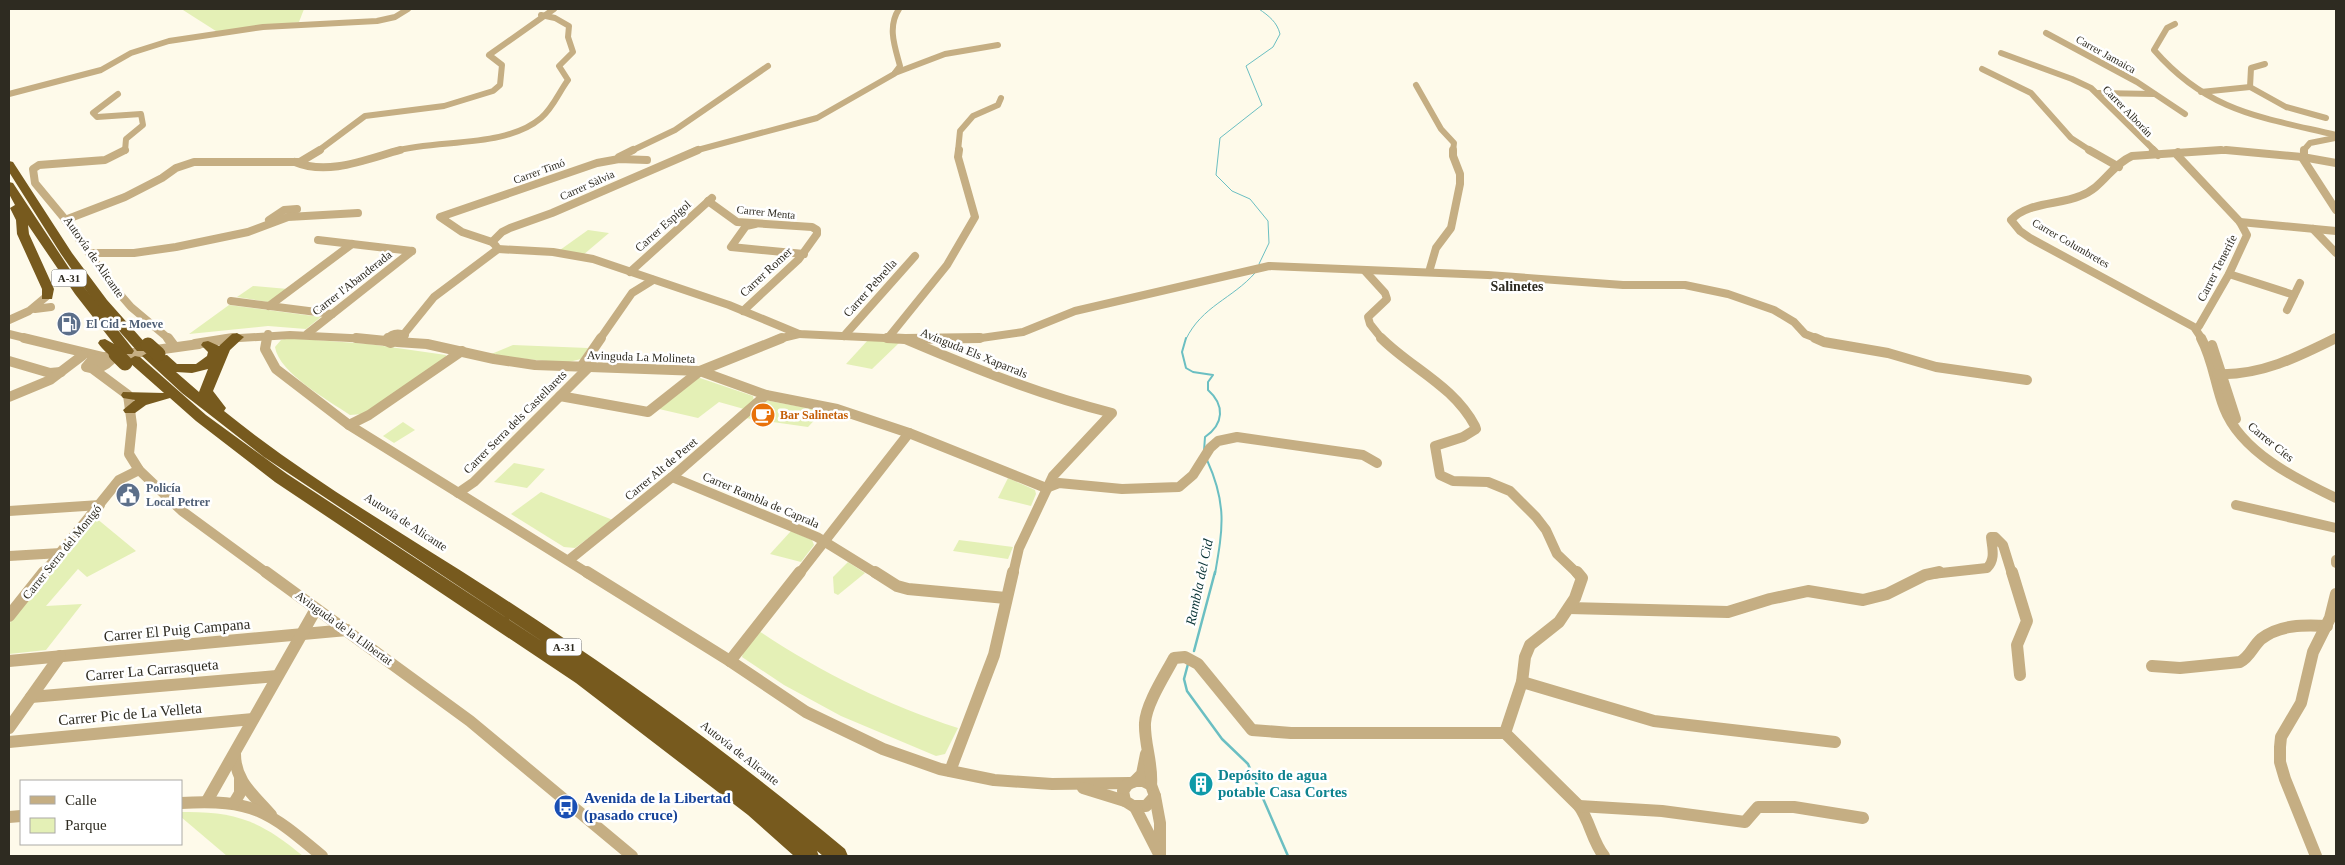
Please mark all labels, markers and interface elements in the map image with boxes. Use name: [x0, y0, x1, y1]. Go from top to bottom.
street label: Carrer Jamaica: [2074, 33, 2138, 75]
street label: Carrer Alborán: [2101, 83, 2156, 139]
street label: Carrer Timó: [512, 156, 567, 186]
street label: Carrer Sàlvia: [558, 168, 616, 202]
street label: Carrer Espígol: [632, 197, 694, 255]
street label: Carrer Menta: [736, 203, 796, 221]
street label: Autovía de Alicante: [61, 214, 127, 300]
street label: Carrer Columbretes: [2030, 216, 2112, 270]
street label: Carrer Tenerife: [2194, 232, 2240, 304]
street label: Carrer Romer: [737, 244, 795, 300]
street label: Carrer l'Abanderada: [309, 247, 395, 318]
street label: Carrer Pebrella: [840, 256, 900, 320]
road number: A-31: [52, 270, 86, 286]
district label: Salinetes: [1491, 279, 1544, 294]
fuel station icon: El Cid - Moeve: [56, 311, 82, 337]
place label: El Cid - Moeve: [86, 317, 164, 331]
street label: Avinguda Els Xaparrals: [918, 325, 1030, 381]
street label: Avinguda La Molineta: [587, 348, 696, 366]
street label: Carrer Serra dels Castellarets: [460, 367, 570, 477]
cafe icon: Bar Salinetas: [750, 402, 776, 428]
place label: Bar Salinetas: [780, 408, 848, 422]
street label: Carrer Cíes: [2245, 419, 2297, 465]
street label: Carrer Alt de Peret: [622, 434, 701, 503]
street label: Carrer Rambla de Caprala: [700, 469, 822, 531]
place label: Policía Local Petrer: [146, 481, 211, 509]
public building icon: Policía Local Petrer: [115, 482, 141, 508]
street label: Autovía de Alicante: [362, 490, 450, 554]
street label: Carrer Serra del Montgó: [20, 502, 104, 602]
water label: Rambla del Cid: [1183, 537, 1216, 628]
street label: Avinguda de la Llibertat: [293, 588, 396, 668]
street label: Carrer El Puig Campana: [103, 616, 251, 644]
road number: A-31: [546, 638, 582, 656]
street label: Carrer La Carrasqueta: [85, 656, 219, 684]
street label: Carrer Pic de La Velleta: [58, 700, 203, 728]
street label: Autovía de Alicante: [698, 718, 782, 788]
place label: Depósito de agua potable Casa Cortes: [1218, 767, 1347, 800]
building icon: Depósito de agua potable Casa Cortes: [1188, 771, 1214, 797]
legend: [20, 780, 182, 845]
place label: Avenida de la Libertad (pasado cruce): [584, 790, 731, 824]
text: Calle: [65, 792, 97, 808]
bus stop icon: Avenida de la Libertad (pasado cruce): [553, 794, 579, 820]
text: Parque: [65, 817, 107, 833]

